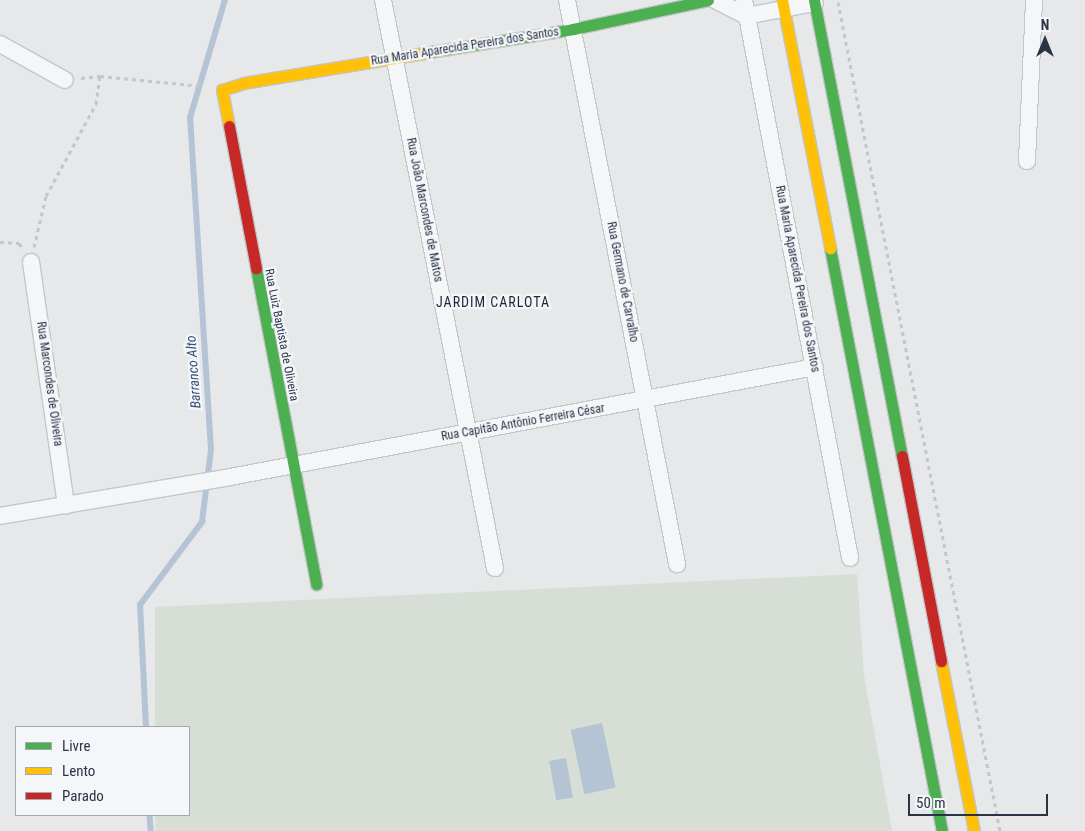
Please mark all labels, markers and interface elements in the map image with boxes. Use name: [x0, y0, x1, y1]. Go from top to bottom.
north arrow: [1020, 15, 1070, 65]
text: N: [1041, 17, 1049, 33]
street label: Rua Maria Aparecida Pereira dos Santos: [370, 25, 560, 69]
street label: Rua João Marcondes de Matos: [403, 137, 445, 283]
street label: Rua Maria Aparecida Pereira dos Santos: [772, 184, 822, 374]
street label: Rua Germano de Carvalho: [603, 221, 641, 343]
street label: Rua Luiz Baptista de Oliveira: [261, 268, 301, 402]
district label: JARDIM CARLOTA: [434, 294, 552, 310]
street label: Rua Marcondes de Oliveira: [33, 321, 65, 447]
water label: Barranco Alto: [182, 335, 204, 409]
street label: Rua Capitão Antônio Ferreira César: [440, 402, 606, 444]
legend: [15, 726, 190, 816]
text: Livre: [62, 737, 90, 755]
text: Lento: [62, 762, 95, 780]
scale bar: [910, 784, 1050, 816]
text: Parado: [62, 787, 104, 805]
text: 50 m: [916, 794, 946, 812]

